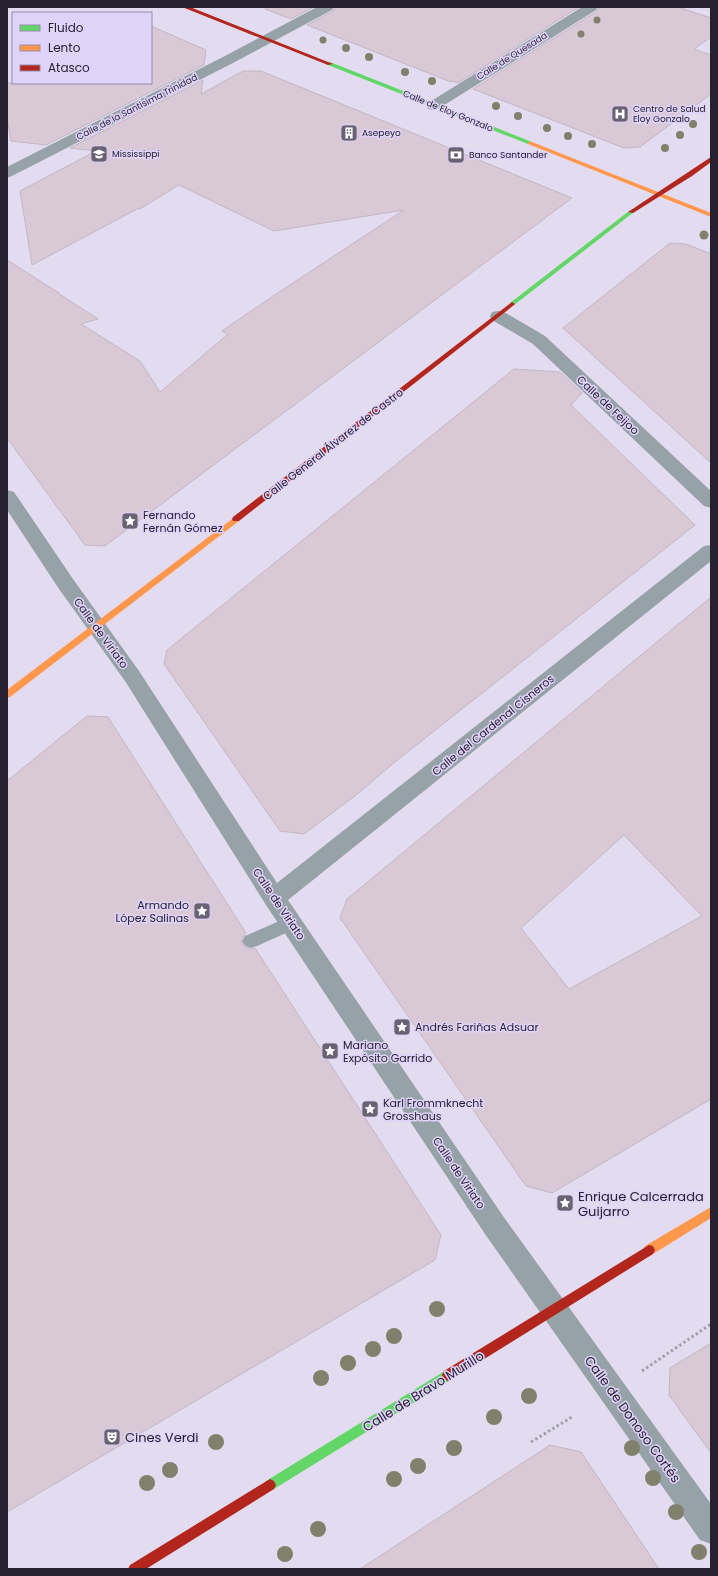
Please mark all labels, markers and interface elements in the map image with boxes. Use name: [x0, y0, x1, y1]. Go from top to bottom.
legend: [12, 12, 152, 84]
text: Fluido: [48, 19, 84, 36]
street label: Calle de Quesada: [475, 29, 549, 83]
text: Lento: [48, 39, 81, 56]
text: Atasco: [48, 59, 90, 76]
street label: Calle de la Santísima Trinidad: [75, 71, 199, 143]
street label: Calle de Eloy Gonzalo: [401, 87, 495, 135]
place label: Centro de Salud Eloy Gonzalo: [633, 103, 706, 125]
hospital icon: Centro de Salud Eloy Gonzalo: [610, 104, 630, 124]
building icon: Asepeyo: [339, 123, 359, 143]
place label: Asepeyo: [362, 127, 401, 139]
school or university icon: Mississippi: [89, 144, 109, 164]
bank icon: Banco Santander: [446, 145, 466, 165]
place label: Mississippi: [112, 148, 160, 160]
place label: Banco Santander: [469, 149, 548, 161]
street label: Calle de Feijoo: [573, 372, 643, 438]
street label: Calle General Álvarez de Castro: [259, 384, 407, 504]
place label: Fernando Fernán Gómez: [143, 507, 223, 536]
place icon: Fernando Fernán Gómez: [120, 511, 140, 531]
street label: Calle de Viriato: [70, 594, 132, 672]
street label: Calle del Cardenal Cisneros: [428, 670, 558, 779]
street label: Calle de Viriato: [249, 865, 309, 943]
place label: Armando López Salinas: [115, 897, 189, 926]
place icon: Armando López Salinas: [192, 901, 212, 921]
place icon: Andrés Fariñas Adsuar: [392, 1017, 412, 1037]
place label: Andrés Fariñas Adsuar: [415, 1019, 539, 1035]
place label: Mariano Expósito Garrido: [343, 1037, 432, 1066]
place icon: Mariano Expósito Garrido: [320, 1041, 340, 1061]
place label: Karl Frommknecht Grosshaus: [383, 1095, 483, 1124]
place icon: Karl Frommknecht Grosshaus: [360, 1099, 380, 1119]
street label: Calle de Viriato: [429, 1134, 489, 1212]
place label: Enrique Calcerrada Guijarro: [578, 1187, 704, 1221]
place icon: Enrique Calcerrada Guijarro: [555, 1193, 575, 1213]
street label: Calle de Bravo Murillo: [359, 1346, 488, 1437]
street label: Calle de Donoso Cortés: [580, 1352, 685, 1487]
theatre icon: Cines Verdi: [102, 1427, 122, 1447]
place label: Cines Verdi: [125, 1428, 199, 1447]

